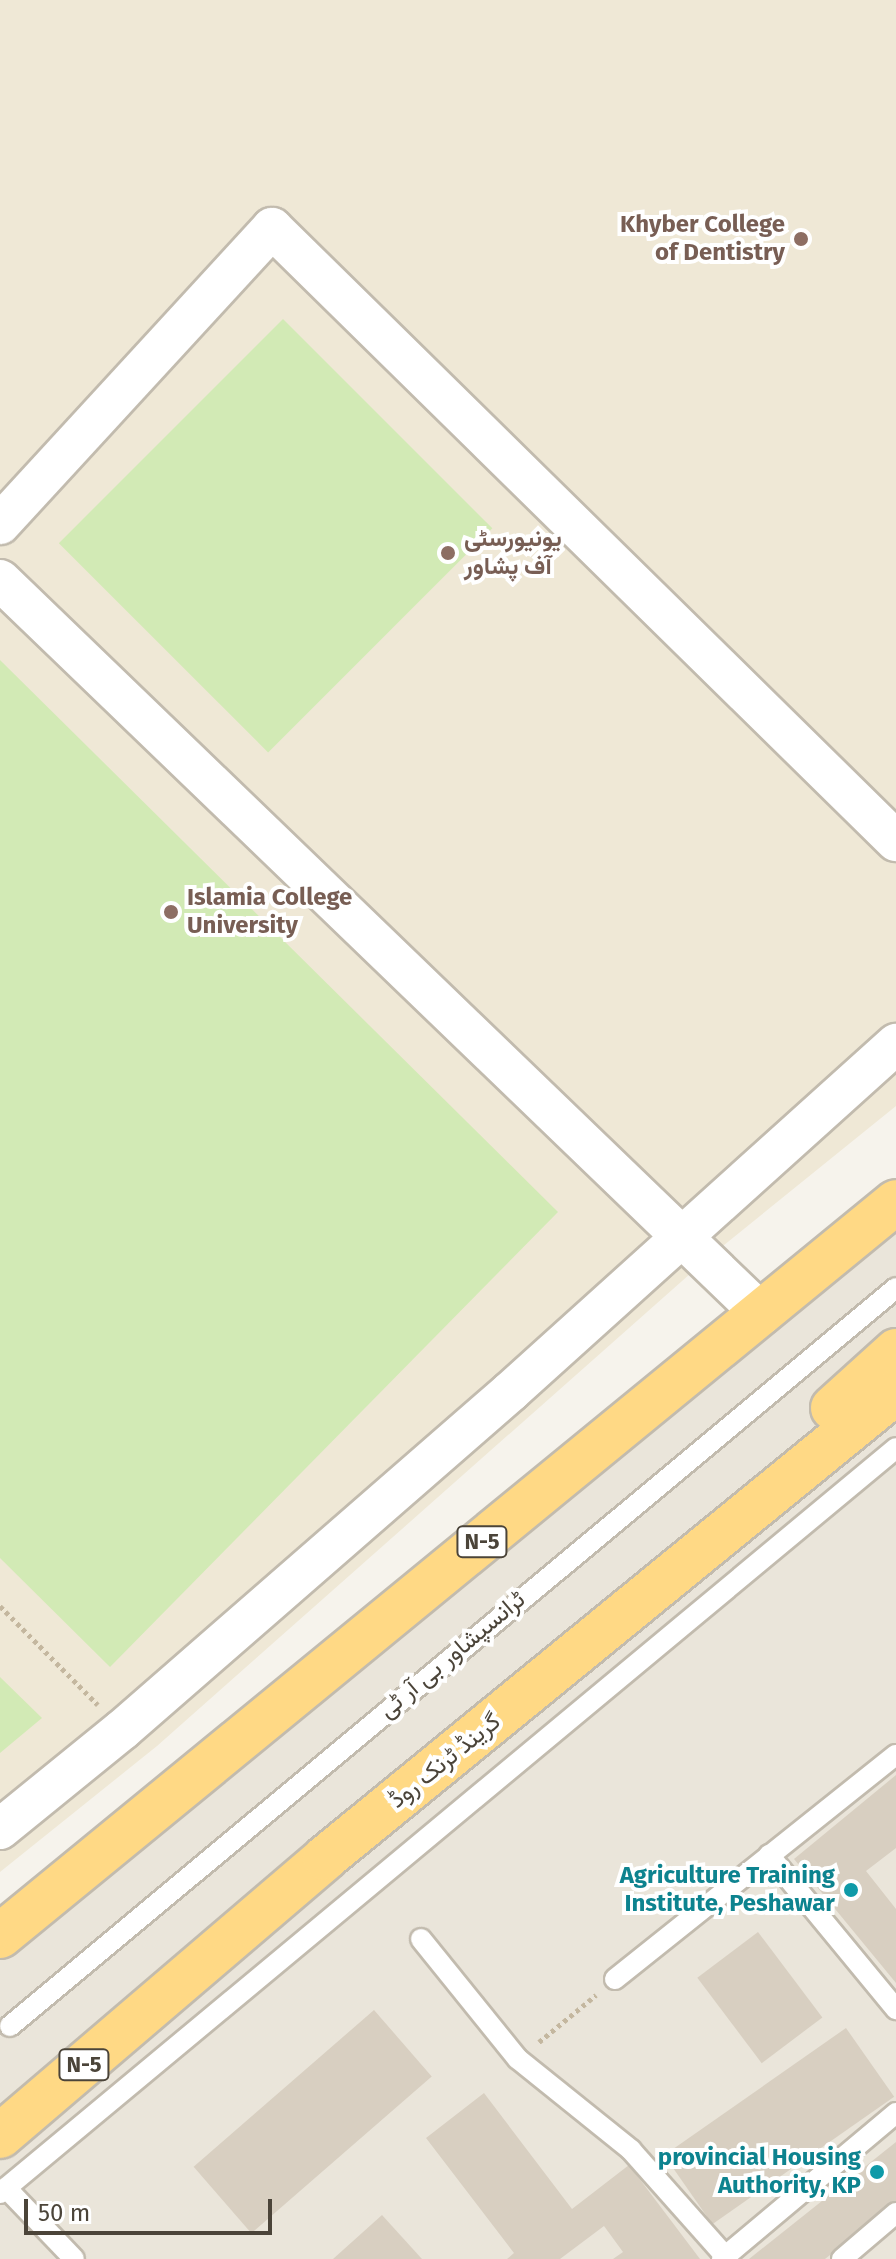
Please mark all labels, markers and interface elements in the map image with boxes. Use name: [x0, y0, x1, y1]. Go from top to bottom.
place label: Khyber College of Dentistry: [620, 211, 785, 267]
marker: Khyber College of Dentistry: [792, 230, 810, 248]
place label: یونیورسٹی آف پشاور: [464, 525, 562, 581]
marker: یونیورسٹی آف پشاور: [439, 544, 457, 562]
place label: Islamia College University: [187, 884, 352, 940]
marker: Islamia College University: [162, 903, 180, 921]
road number: N-5: [456, 1524, 508, 1560]
street label: ٹرانسپشاور بی آر ٹی: [373, 1586, 531, 1724]
street label: گرینڈ ٹرنک روڈ: [383, 1707, 507, 1815]
place label: Agriculture Training Institute, Peshawar: [620, 1862, 835, 1918]
marker: Agriculture Training Institute, Peshawar: [842, 1881, 860, 1899]
road number: N-5: [58, 2047, 110, 2083]
place label: provincial Housing Authority, KP: [658, 2144, 861, 2200]
marker: provincial Housing Authority, KP: [868, 2163, 886, 2181]
scale bar: [28, 2183, 276, 2233]
text: 50 m: [38, 2199, 90, 2227]

